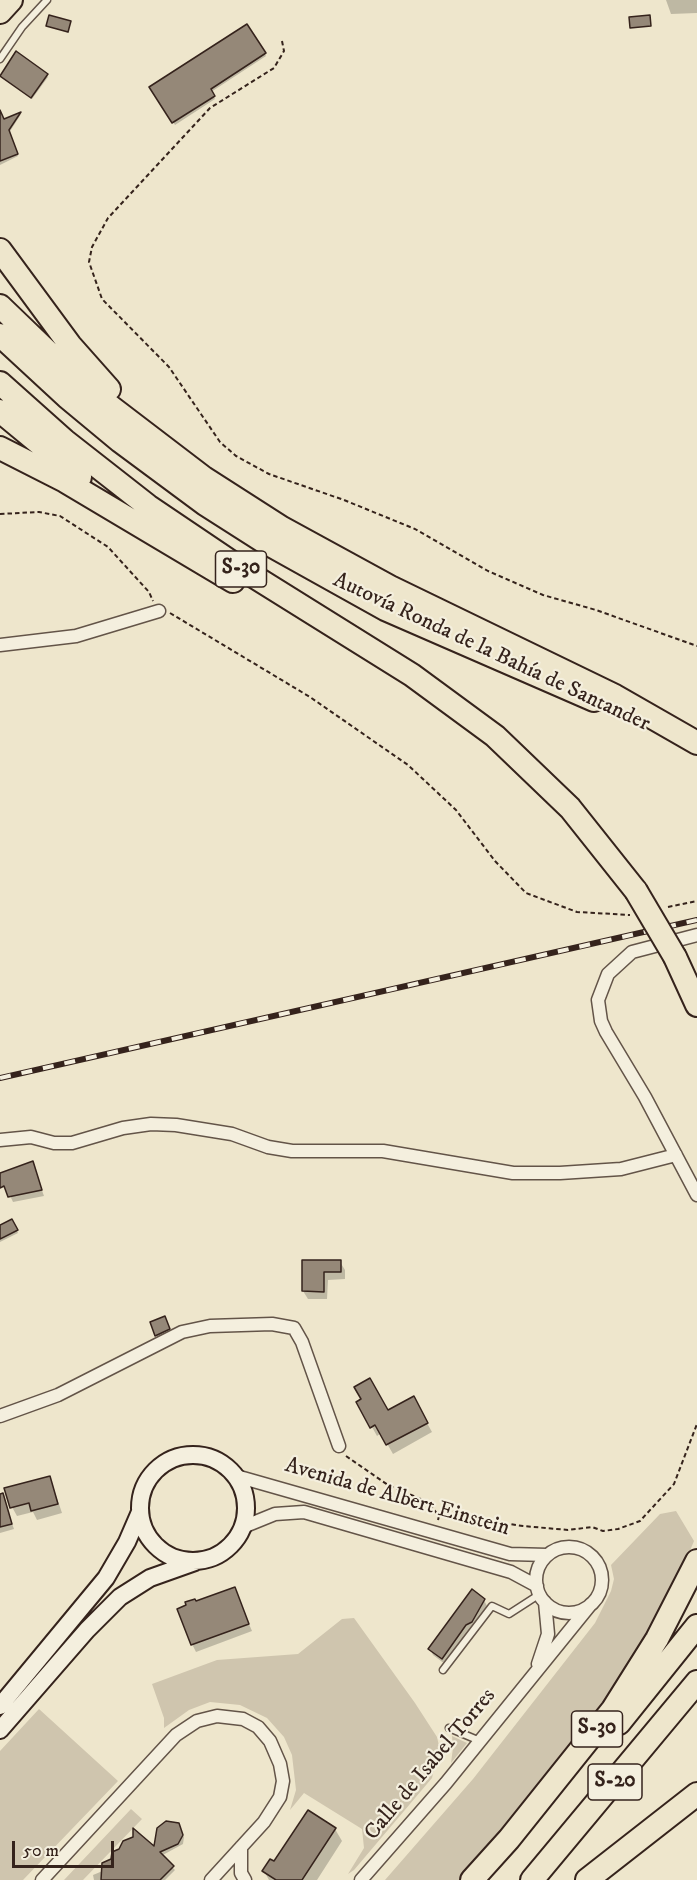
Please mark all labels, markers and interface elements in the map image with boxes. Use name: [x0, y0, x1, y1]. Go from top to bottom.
road number: S-30: [216, 551, 266, 587]
street label: Autovía Ronda de la Bahía de Santander: [328, 568, 654, 738]
street label: Avenida de Albert Einstein: [282, 1453, 512, 1543]
street label: Calle de Isabel Torres: [360, 1684, 502, 1846]
road number: S-30: [572, 1711, 622, 1747]
road number: S-20: [588, 1764, 642, 1800]
scale bar: [15, 1829, 117, 1867]
text: 50 m: [23, 1840, 59, 1862]

